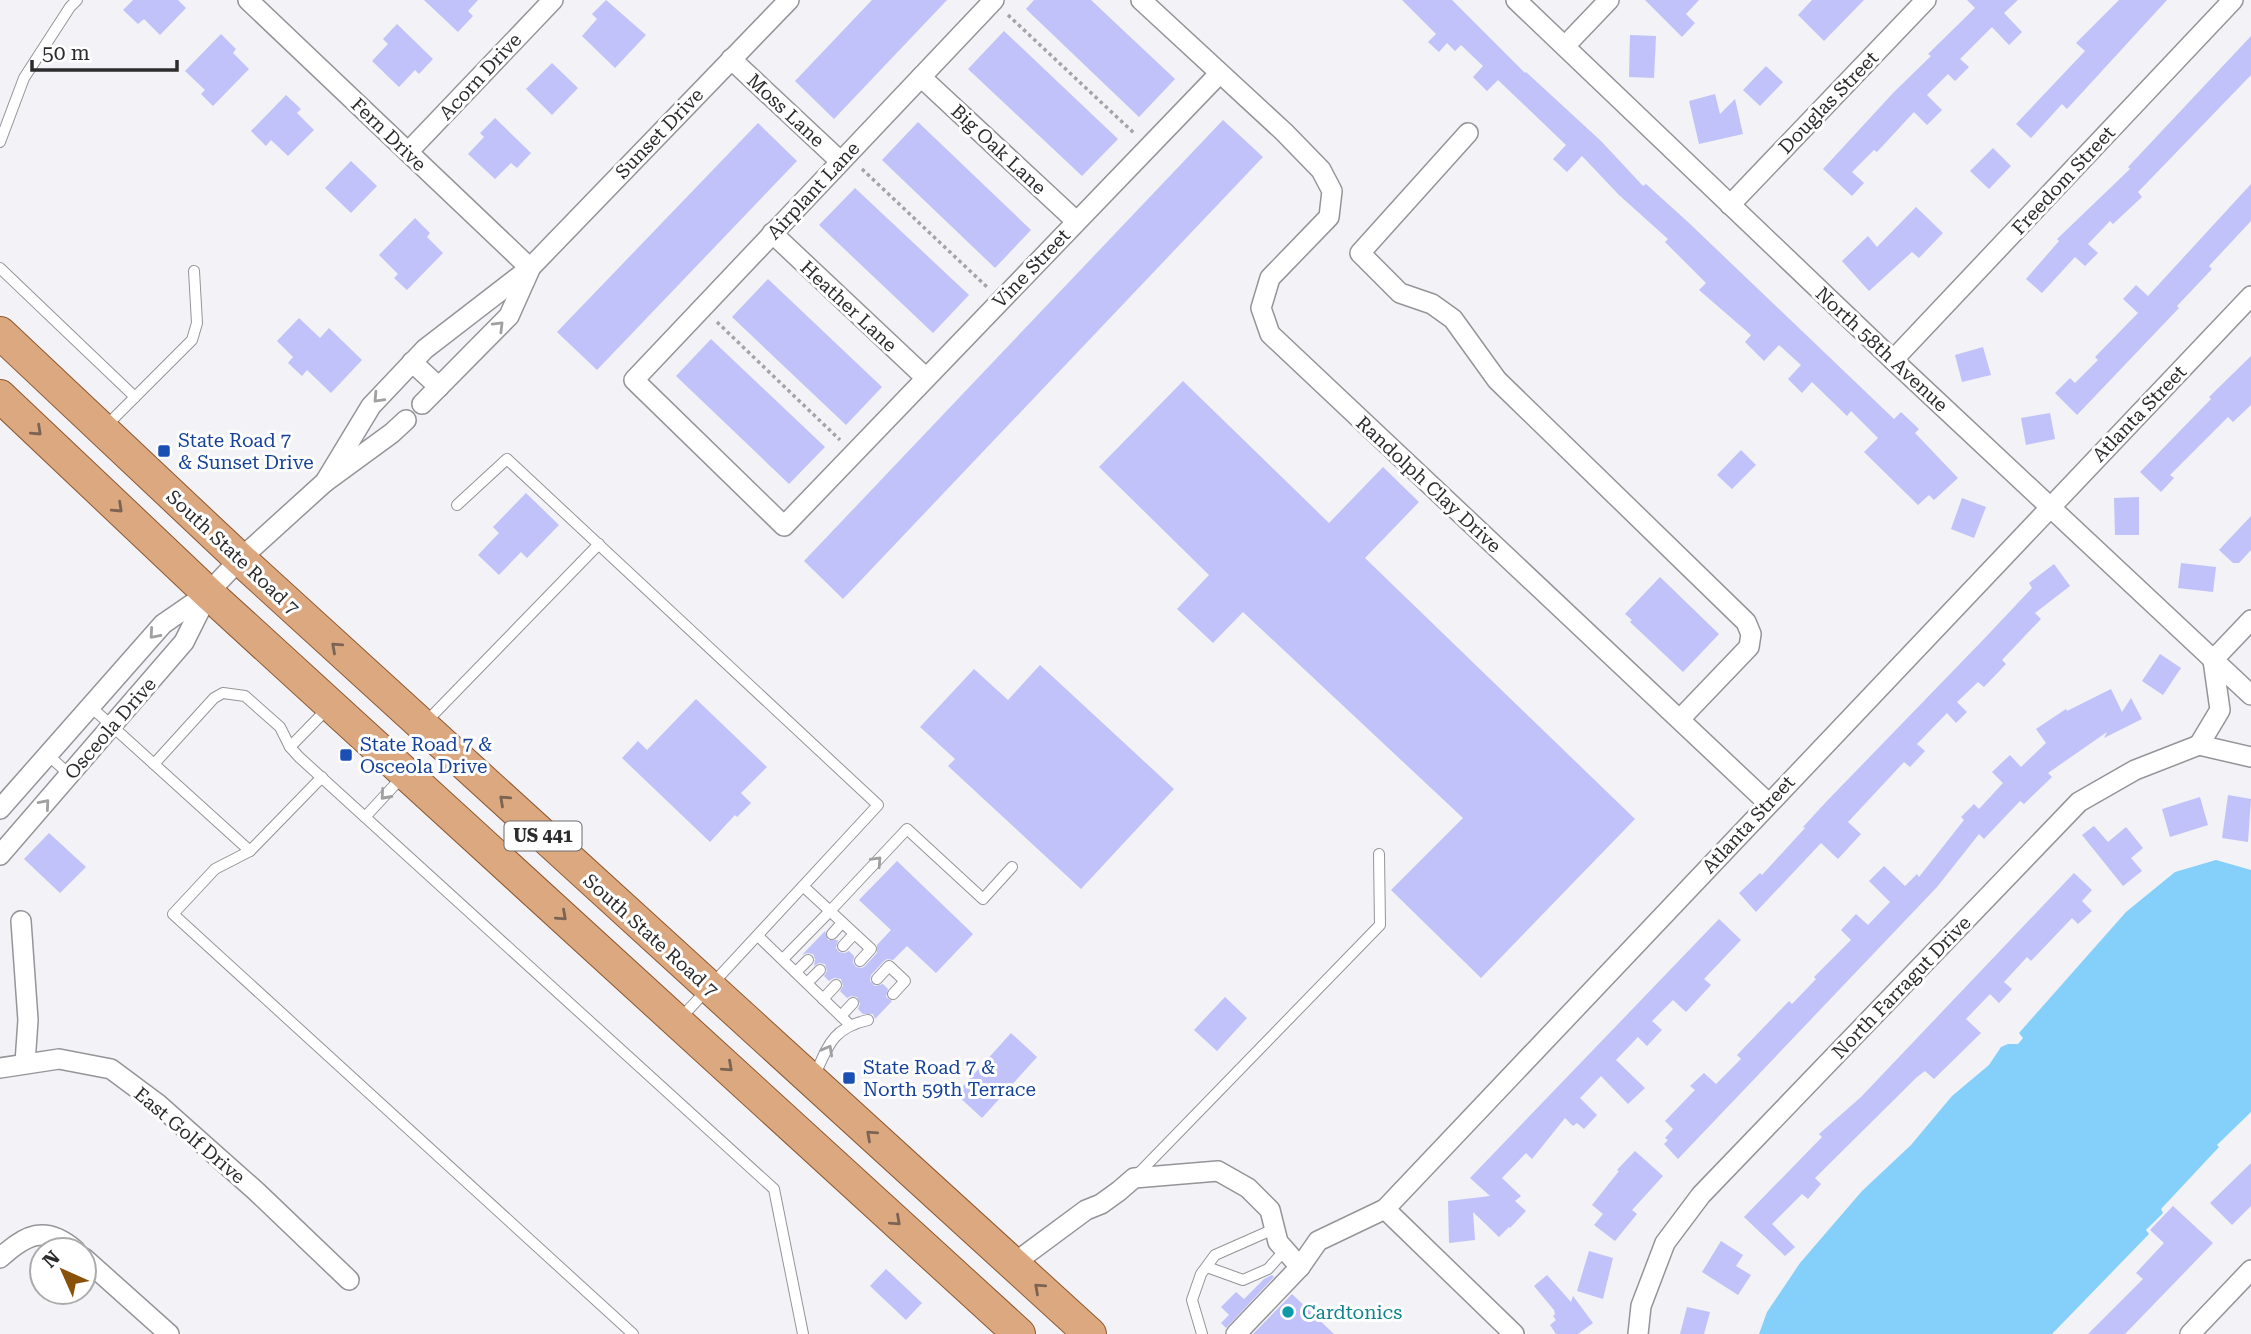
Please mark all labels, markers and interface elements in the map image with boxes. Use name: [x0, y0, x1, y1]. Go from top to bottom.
scale bar: [32, 28, 177, 72]
street label: Acorn Drive: [434, 28, 526, 124]
text: 50 m: [42, 41, 90, 65]
street label: Douglas Street: [1774, 46, 1883, 158]
street label: Moss Lane: [742, 69, 829, 152]
street label: Sunset Drive: [611, 83, 708, 183]
street label: Fern Drive: [346, 93, 431, 176]
street label: Big Oak Lane: [946, 100, 1051, 199]
street label: Freedom Street: [2007, 121, 2120, 240]
street label: Airplant Lane: [762, 137, 864, 244]
street label: Vine Street: [988, 224, 1075, 313]
street label: Heather Lane: [796, 256, 902, 357]
street label: North 58th Avenue: [1811, 282, 1953, 417]
one-way arrow: [490, 321, 503, 334]
street label: Atlanta Street: [2088, 360, 2191, 466]
one-way arrow: [374, 390, 387, 403]
street label: Randolph Clay Drive: [1351, 411, 1506, 557]
one-way arrow: [28, 423, 41, 435]
place label: State Road 7 & Sunset Drive: [178, 429, 314, 474]
marker: State Road 7 & Sunset Drive: [156, 443, 172, 459]
street label: South State Road 7: [162, 485, 304, 620]
one-way arrow: [110, 500, 123, 513]
one-way arrow: [150, 626, 162, 639]
one-way arrow: [331, 642, 344, 655]
street label: Osceola Drive: [60, 673, 161, 784]
place label: State Road 7 & Osceola Drive: [360, 733, 492, 778]
marker: State Road 7 & Osceola Drive: [338, 747, 354, 763]
street label: Atlanta Street: [1697, 771, 1799, 878]
one-way arrow: [381, 787, 394, 800]
one-way arrow: [499, 796, 512, 808]
one-way arrow: [37, 799, 49, 812]
road number: US 441: [504, 822, 582, 850]
one-way arrow: [869, 856, 882, 869]
street label: South State Road 7: [579, 869, 723, 1002]
one-way arrow: [554, 907, 567, 920]
street label: North Farragut Drive: [1827, 911, 1975, 1064]
one-way arrow: [820, 1044, 833, 1057]
place label: State Road 7 & North 59th Terrace: [863, 1056, 1036, 1101]
one-way arrow: [720, 1059, 733, 1071]
marker: State Road 7 & North 59th Terrace: [841, 1070, 857, 1086]
street label: East Golf Drive: [129, 1082, 250, 1189]
one-way arrow: [866, 1130, 879, 1143]
one-way arrow: [888, 1212, 901, 1225]
north arrow: [28, 1236, 98, 1306]
text: N: [38, 1246, 65, 1273]
one-way arrow: [1034, 1284, 1047, 1296]
place label: Cardtonics: [1302, 1301, 1402, 1324]
marker: Cardtonics: [1280, 1304, 1296, 1320]

